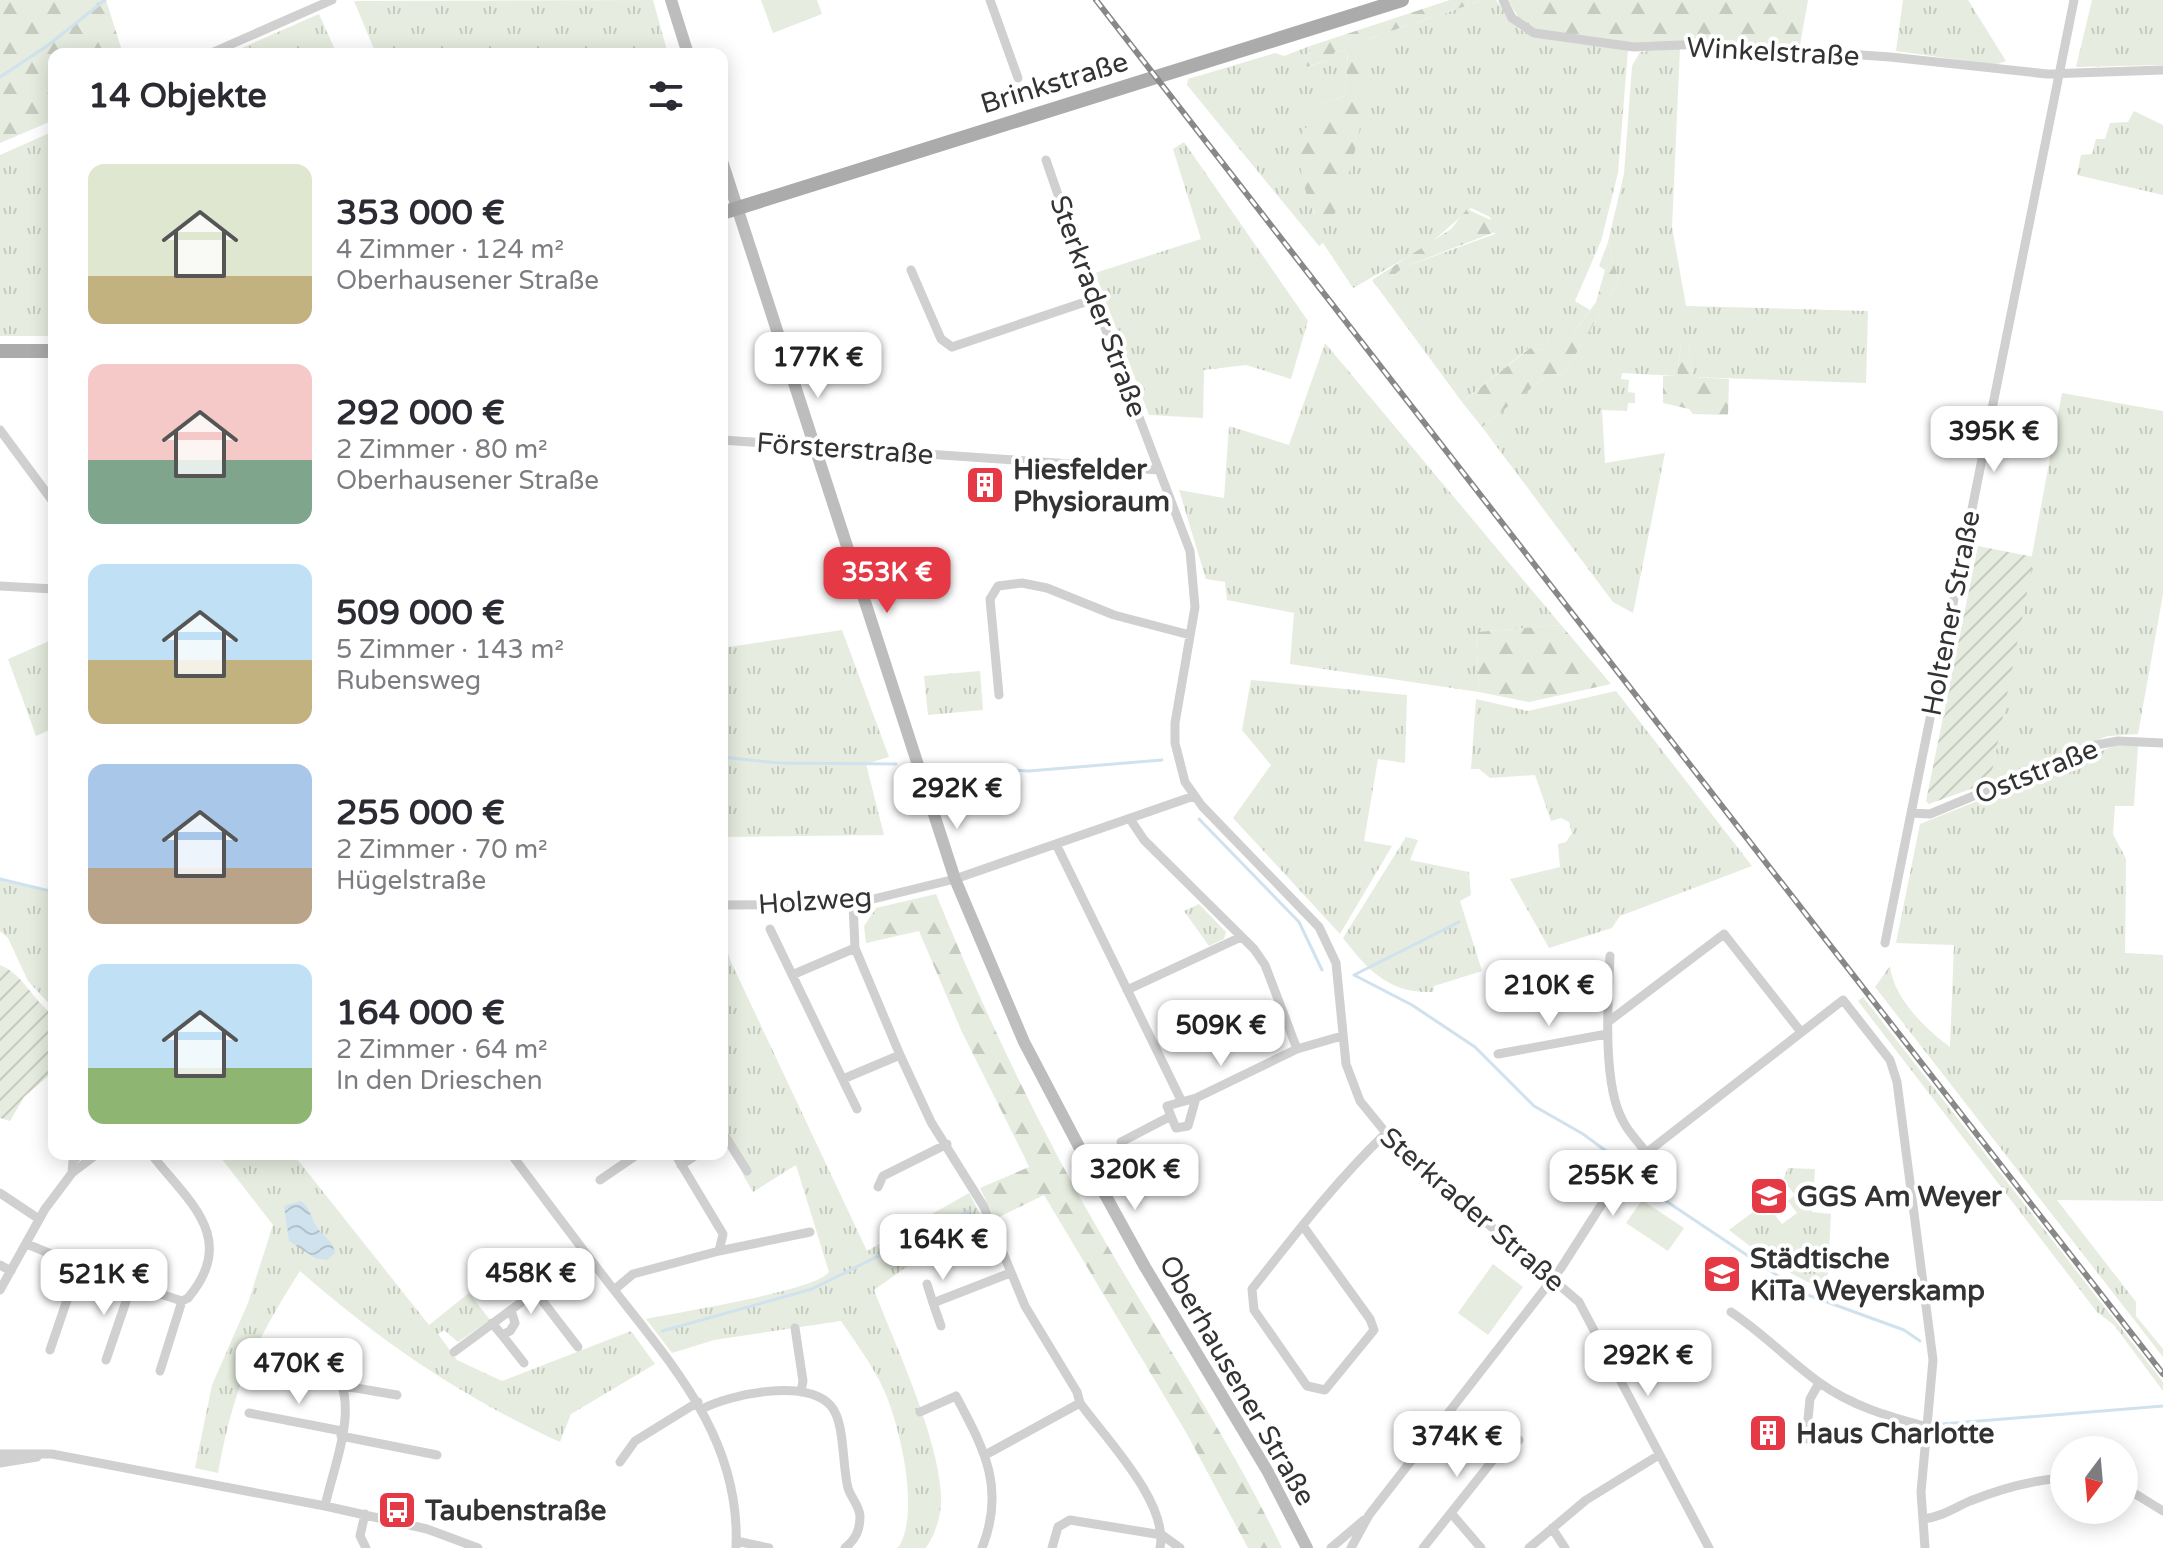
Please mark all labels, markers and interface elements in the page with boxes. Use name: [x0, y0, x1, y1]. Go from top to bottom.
street label: Winkelstraße: [1686, 30, 1860, 74]
street label: Brinkstraße: [976, 44, 1132, 121]
icon: filters: [644, 74, 688, 118]
text: 14 Objekte: [88, 76, 267, 117]
street label: Sterkrader Straße: [1042, 191, 1154, 422]
text: 353 000 €: [336, 193, 505, 234]
icon: home: [152, 196, 248, 292]
text: 4 Zimmer · 124 m²: [336, 234, 564, 265]
text: Oberhausener Straße: [336, 265, 599, 296]
pin: 177K €: [753, 332, 883, 400]
text: 177K €: [773, 342, 863, 373]
text: 292 000 €: [336, 393, 505, 434]
icon: home: [152, 396, 248, 492]
pin: 395K €: [1929, 406, 2059, 474]
text: 395K €: [1949, 416, 2039, 447]
street label: Försterstraße: [755, 426, 935, 472]
text: 2 Zimmer · 80 m²: [336, 434, 548, 465]
place label: Hiesfelder Physioraum: [1013, 453, 1170, 519]
building icon: Hiesfelder Physioraum: [964, 464, 1006, 506]
text: Oberhausener Straße: [336, 465, 599, 496]
street label: Holtener Straße: [1914, 508, 1988, 719]
pin: 353K €: [822, 547, 952, 615]
text: 353K €: [842, 557, 932, 588]
text: 509 000 €: [336, 593, 505, 634]
icon: home: [152, 596, 248, 692]
text: 5 Zimmer · 143 m²: [336, 634, 564, 665]
text: Rubensweg: [336, 665, 481, 696]
street label: Oststraße: [1970, 732, 2103, 812]
pin: 292K €: [892, 763, 1022, 831]
text: 292K €: [912, 773, 1002, 804]
text: 255 000 €: [336, 793, 505, 834]
icon: home: [152, 796, 248, 892]
text: 2 Zimmer · 70 m²: [336, 834, 548, 865]
text: Hügelstraße: [336, 865, 486, 896]
street label: Holzweg: [757, 880, 873, 922]
pin: 210K €: [1484, 960, 1614, 1028]
text: 210K €: [1504, 970, 1594, 1001]
text: 164 000 €: [336, 993, 505, 1034]
icon: home: [152, 996, 248, 1092]
pin: 509K €: [1156, 1000, 1286, 1068]
text: 509K €: [1176, 1010, 1266, 1041]
text: 2 Zimmer · 64 m²: [336, 1034, 548, 1065]
text: In den Drieschen: [336, 1065, 543, 1096]
street label: Sterkrader Straße: [1373, 1120, 1572, 1299]
pin: 320K €: [1070, 1144, 1200, 1212]
pin: 255K €: [1548, 1150, 1678, 1218]
text: 320K €: [1090, 1154, 1180, 1185]
text: 255K €: [1568, 1160, 1658, 1191]
school or university icon: GGS Am Weyer: [1748, 1175, 1790, 1217]
place label: GGS Am Weyer: [1797, 1180, 2003, 1214]
pin: 164K €: [878, 1214, 1008, 1282]
text: 164K €: [898, 1224, 988, 1255]
place label: Städtische KiTa Weyerskamp: [1750, 1242, 1985, 1308]
pin: 458K €: [466, 1248, 596, 1316]
pin: 521K €: [39, 1249, 169, 1317]
street label: Oberhausener Straße: [1152, 1249, 1323, 1512]
school or university icon: Städtische KiTa Weyerskamp: [1701, 1253, 1743, 1295]
text: 458K €: [486, 1258, 576, 1289]
text: 521K €: [59, 1259, 149, 1290]
pin: 292K €: [1583, 1330, 1713, 1398]
pin: 470K €: [234, 1338, 364, 1406]
text: 292K €: [1603, 1340, 1693, 1371]
text: 470K €: [254, 1348, 344, 1379]
pin: 374K €: [1392, 1411, 1522, 1479]
building icon: Haus Charlotte: [1747, 1412, 1789, 1454]
place label: Haus Charlotte: [1796, 1417, 1995, 1451]
text: 374K €: [1412, 1421, 1502, 1452]
north arrow: [2050, 1436, 2138, 1524]
map controls: [2050, 1436, 2138, 1524]
bus stop icon: Taubenstraße: [376, 1489, 418, 1531]
place label: Taubenstraße: [424, 1494, 607, 1528]

